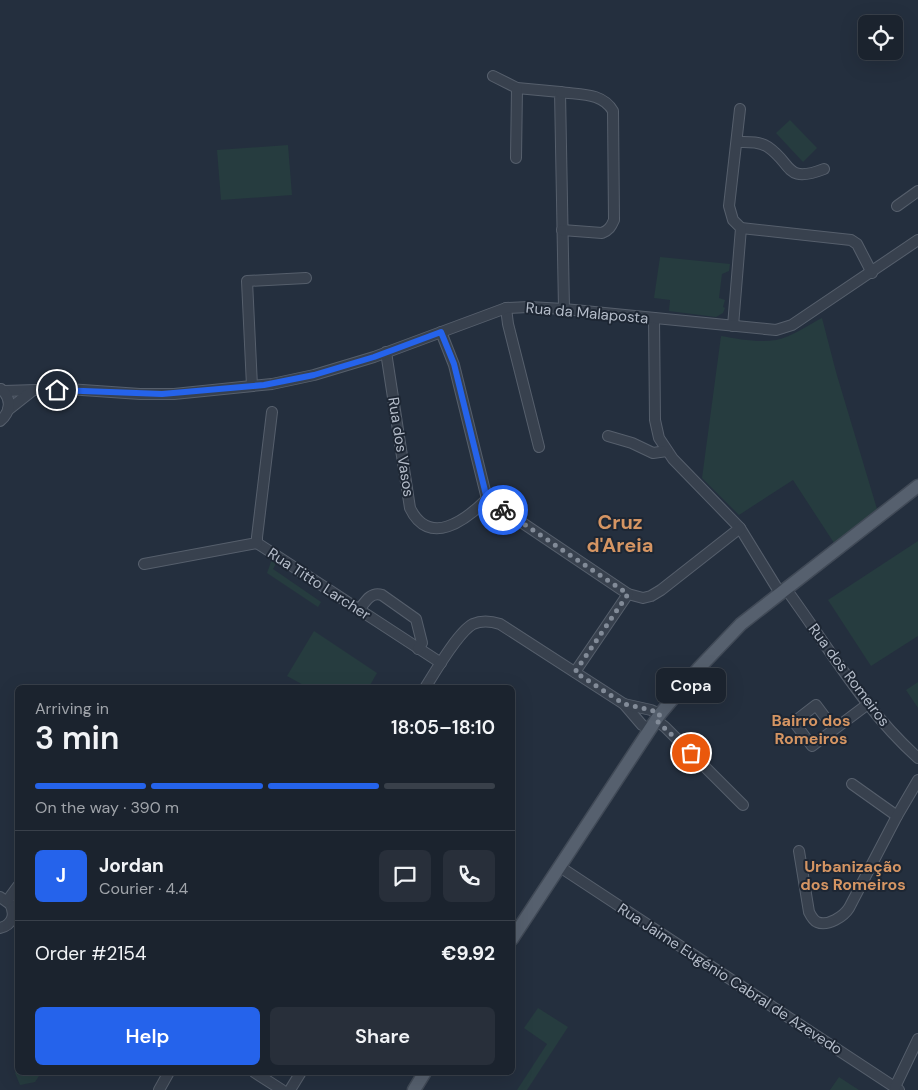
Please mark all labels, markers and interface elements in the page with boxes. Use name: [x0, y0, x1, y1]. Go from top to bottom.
map controls: [858, 15, 903, 60]
button: locate: [858, 15, 903, 60]
street label: Rua da Malaposta: [525, 298, 649, 328]
pin: [36, 369, 78, 411]
icon: home: [43, 376, 71, 404]
street label: Rua dos Vasos: [383, 396, 419, 498]
courier: [478, 485, 528, 535]
icon: bike: [489, 496, 517, 524]
district label: Cruz d'Areia: [586, 509, 654, 558]
street label: Rua Titto Larcher: [264, 543, 375, 625]
street label: Rua dos Romeiros: [804, 619, 894, 731]
callout: Copa: [656, 668, 726, 703]
text: Copa: [671, 675, 711, 696]
text: Arriving in: [35, 698, 109, 719]
district label: Bairro dos Romeiros: [771, 710, 851, 749]
text: 18:05–18:10: [391, 715, 495, 740]
text: 3 min: [35, 717, 119, 759]
pin: [670, 732, 712, 774]
icon: bag: [677, 739, 705, 767]
text: On the way · 390 m: [35, 797, 179, 818]
button: chat: [379, 850, 431, 902]
button: phone: [443, 850, 495, 902]
text: Jordan: [99, 853, 164, 878]
district label: Urbanização dos Romeiros: [800, 856, 906, 895]
text: J: [56, 863, 66, 888]
text: Courier · 4.4: [99, 878, 188, 899]
street label: Rua Jaime Eugénio Cabral de Azevedo: [614, 899, 846, 1059]
text: Order #2154: [35, 941, 146, 966]
text: €9.92: [441, 941, 495, 966]
button: Help: [35, 1007, 260, 1065]
button: Share: [270, 1007, 495, 1065]

